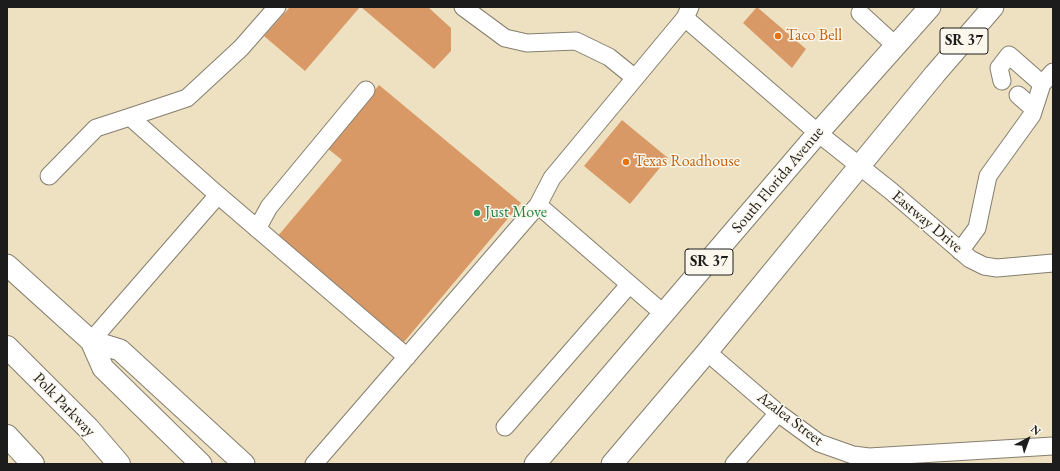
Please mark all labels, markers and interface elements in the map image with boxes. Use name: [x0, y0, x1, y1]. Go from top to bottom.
place label: Taco Bell: [786, 26, 842, 46]
road number: SR 37: [940, 28, 988, 54]
marker: Taco Bell: [773, 31, 783, 41]
street label: South Florida Avenue: [728, 123, 828, 237]
place label: Texas Roadhouse: [634, 152, 740, 172]
marker: Texas Roadhouse: [621, 157, 631, 167]
street label: Eastway Drive: [888, 187, 966, 257]
place label: Just Move: [485, 203, 547, 223]
marker: Just Move: [472, 208, 482, 218]
road number: SR 37: [685, 249, 733, 275]
street label: Polk Parkway: [29, 369, 99, 441]
street label: Azalea Street: [753, 388, 827, 450]
north arrow: [1008, 419, 1048, 459]
text: N: [1028, 422, 1044, 438]

